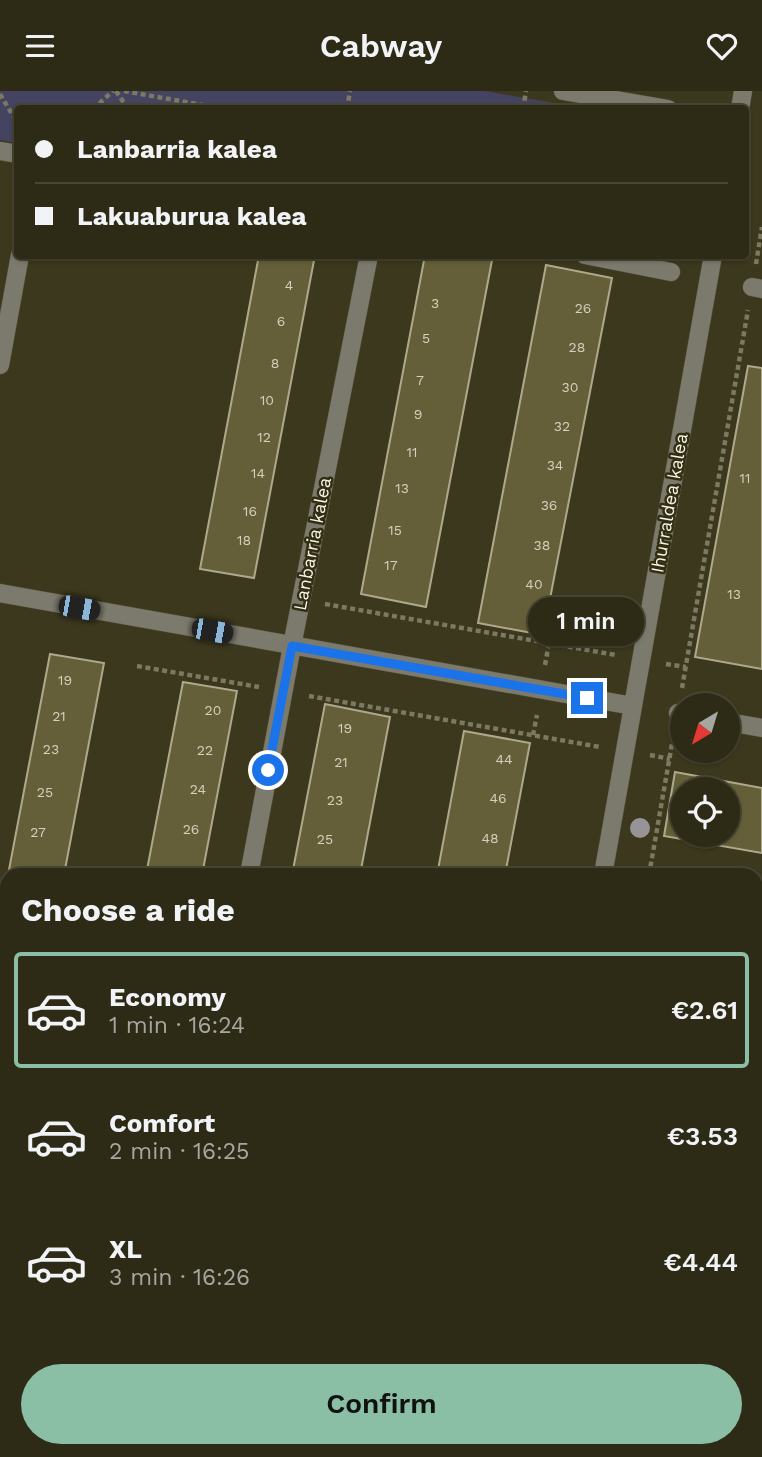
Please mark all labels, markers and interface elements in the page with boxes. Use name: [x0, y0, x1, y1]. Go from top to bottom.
icon: menu: [21, 27, 59, 65]
text: Cabway: [320, 27, 442, 65]
icon: heart: [703, 27, 741, 65]
text: Lanbarria kalea: [77, 134, 277, 164]
text: Lakuaburua kalea: [77, 201, 307, 231]
house number: 4: [285, 277, 293, 293]
house number: 3: [431, 295, 439, 311]
house number: 26: [575, 300, 591, 316]
house number: 6: [277, 313, 285, 329]
house number: 5: [422, 330, 430, 346]
house number: 28: [569, 339, 585, 355]
house number: 8: [271, 355, 279, 371]
house number: 7: [416, 372, 424, 388]
house number: 30: [562, 379, 578, 395]
house number: 10: [260, 392, 274, 408]
house number: 9: [414, 406, 422, 422]
house number: 32: [554, 418, 570, 434]
house number: 12: [257, 429, 271, 445]
street label: Ihurraldea kalea: [646, 432, 692, 574]
house number: 11: [407, 444, 417, 460]
house number: 34: [547, 457, 563, 473]
house number: 14: [251, 465, 265, 481]
house number: 11: [740, 470, 750, 486]
street label: Lanbarria kalea: [289, 476, 335, 612]
house number: 13: [395, 480, 409, 496]
house number: 36: [541, 497, 557, 513]
house number: 16: [243, 503, 257, 519]
house number: 15: [388, 522, 402, 538]
house number: 18: [237, 532, 251, 548]
house number: 38: [534, 537, 550, 553]
house number: 17: [384, 557, 398, 573]
house number: 40: [525, 576, 543, 592]
house number: 13: [727, 586, 741, 602]
car: [57, 594, 102, 622]
callout: 1 min: [529, 596, 645, 645]
text: 1 min: [556, 608, 616, 635]
car: [190, 617, 235, 645]
house number: 19: [58, 672, 72, 688]
route end: [571, 682, 603, 714]
north arrow: [670, 693, 740, 763]
map controls: [670, 693, 740, 847]
house number: 20: [205, 702, 221, 718]
house number: 21: [52, 708, 66, 724]
house number: 19: [338, 720, 352, 736]
house number: 23: [43, 741, 59, 757]
house number: 22: [197, 742, 213, 758]
house number: 44: [495, 751, 513, 767]
route start: [252, 754, 284, 786]
house number: 21: [334, 754, 348, 770]
button: locate: [670, 777, 740, 847]
house number: 24: [190, 781, 206, 797]
house number: 25: [37, 784, 53, 800]
house number: 46: [489, 790, 507, 806]
house number: 23: [327, 792, 343, 808]
house number: 26: [183, 821, 199, 837]
house number: 27: [30, 824, 46, 840]
house number: 48: [481, 830, 499, 846]
house number: 25: [317, 831, 333, 847]
text: Choose a ride: [21, 891, 235, 929]
icon: car: [25, 979, 88, 1042]
text: Economy: [109, 982, 226, 1012]
text: €2.61: [671, 995, 738, 1025]
text: 1 min · 16:24: [109, 1012, 245, 1039]
icon: car: [25, 1105, 88, 1168]
text: Comfort: [109, 1108, 215, 1138]
text: €3.53: [667, 1121, 738, 1151]
text: 2 min · 16:25: [109, 1138, 250, 1165]
icon: car: [25, 1231, 88, 1294]
text: XL: [109, 1234, 142, 1264]
text: €4.44: [663, 1247, 738, 1277]
text: 3 min · 16:26: [109, 1264, 250, 1291]
button: Confirm: [21, 1364, 742, 1444]

